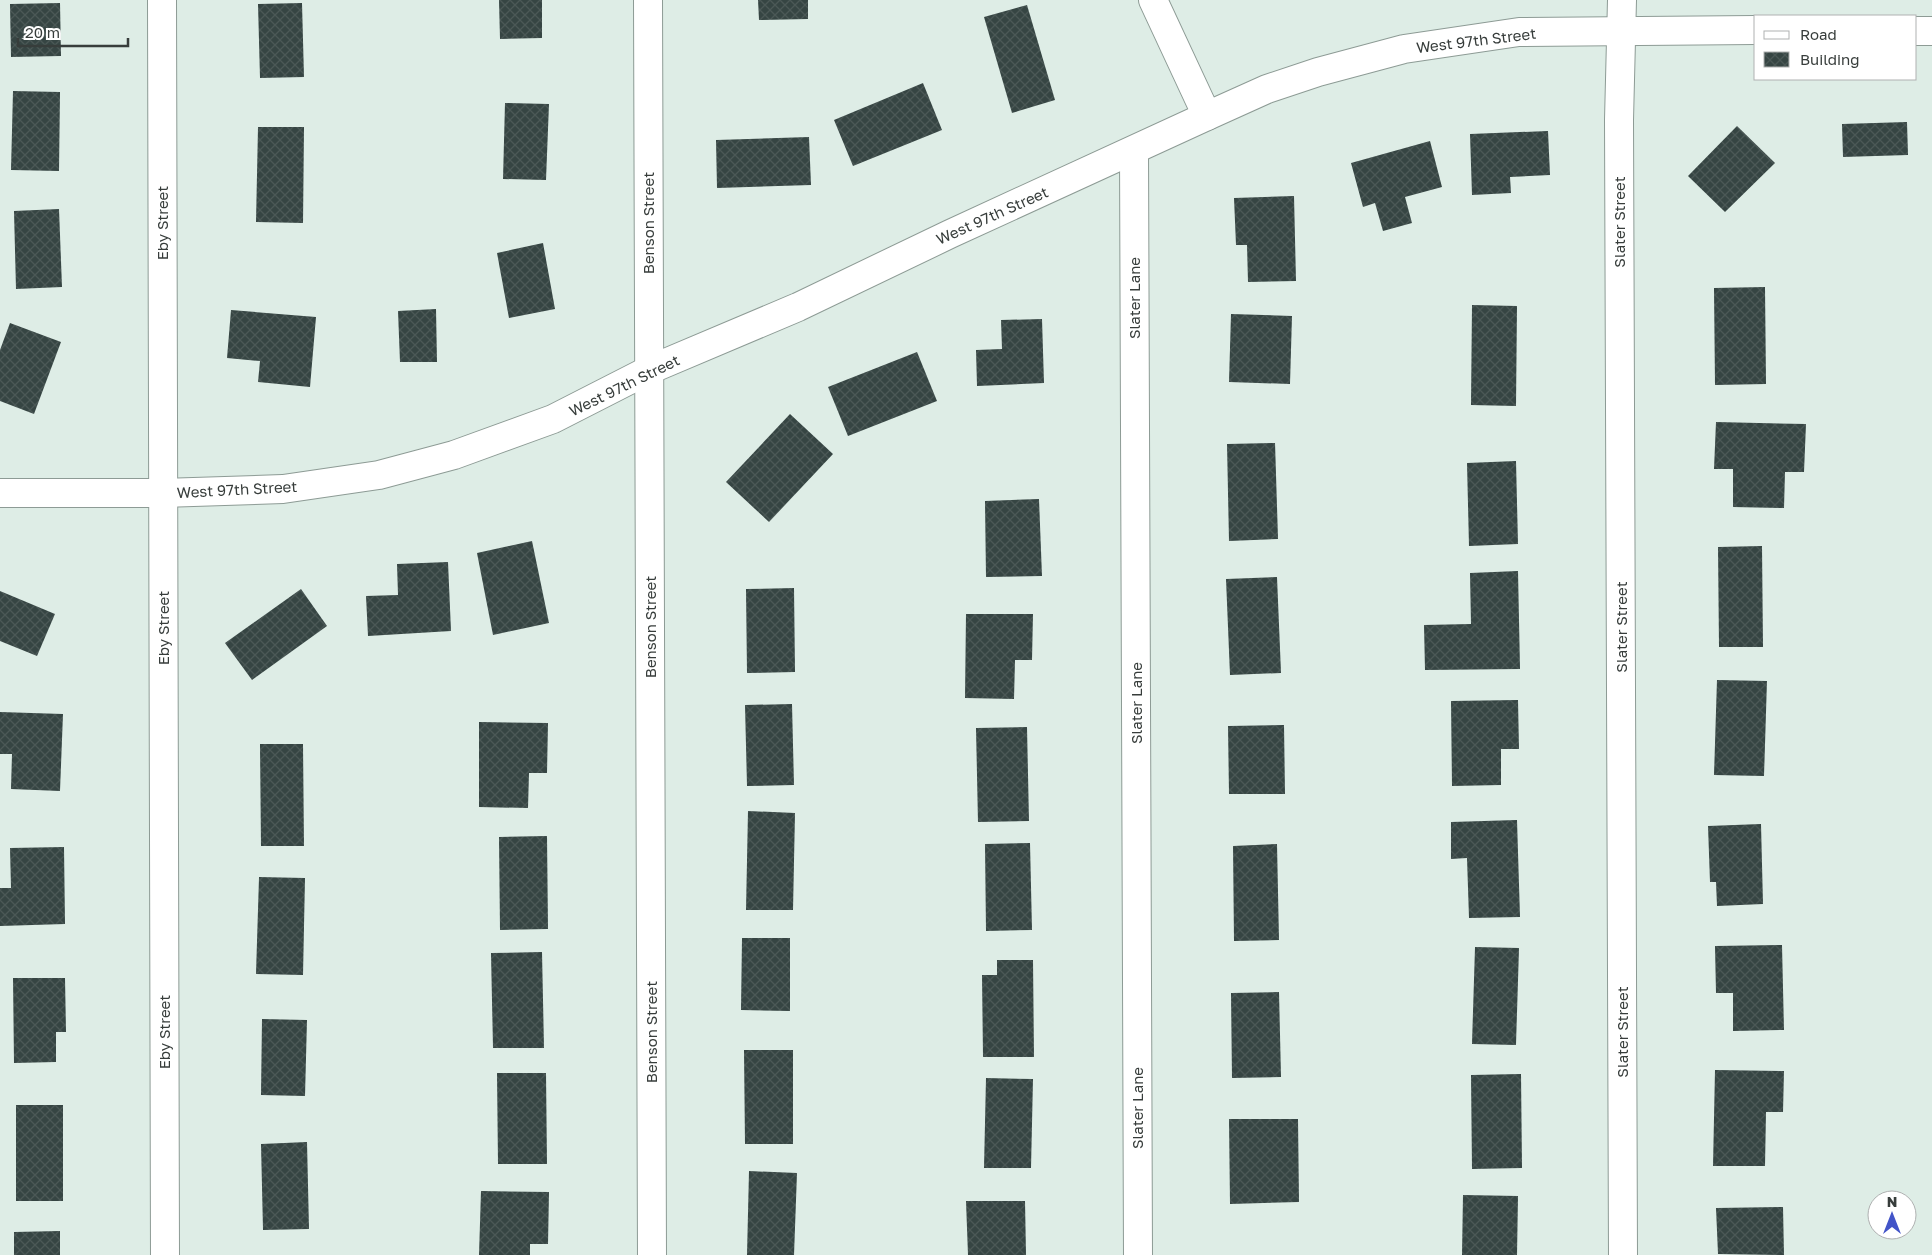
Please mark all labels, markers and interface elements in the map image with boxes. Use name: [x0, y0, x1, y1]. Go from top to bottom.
scale bar: [18, 15, 128, 47]
legend: [1754, 15, 1917, 80]
text: 20 m: [25, 23, 60, 41]
street label: West 97th Street: [1415, 24, 1537, 56]
text: Road: [1800, 25, 1837, 43]
text: Building: [1800, 50, 1860, 68]
street label: Benson Street: [639, 172, 657, 274]
street label: Slater Street: [1610, 176, 1628, 268]
street label: West 97th Street: [933, 182, 1051, 248]
street label: Eby Street: [153, 186, 171, 260]
street label: Slater Lane: [1125, 257, 1143, 339]
street label: West 97th Street: [566, 350, 682, 420]
street label: West 97th Street: [176, 477, 298, 501]
street label: Benson Street: [641, 576, 659, 678]
street label: Slater Street: [1612, 581, 1630, 673]
street label: Eby Street: [154, 591, 172, 665]
street label: Slater Lane: [1127, 662, 1145, 744]
street label: Benson Street: [642, 981, 660, 1083]
street label: Slater Street: [1613, 986, 1631, 1078]
street label: Eby Street: [155, 995, 173, 1069]
street label: Slater Lane: [1128, 1067, 1146, 1149]
north arrow: [1867, 1190, 1917, 1240]
text: N: [1887, 1193, 1897, 1210]

